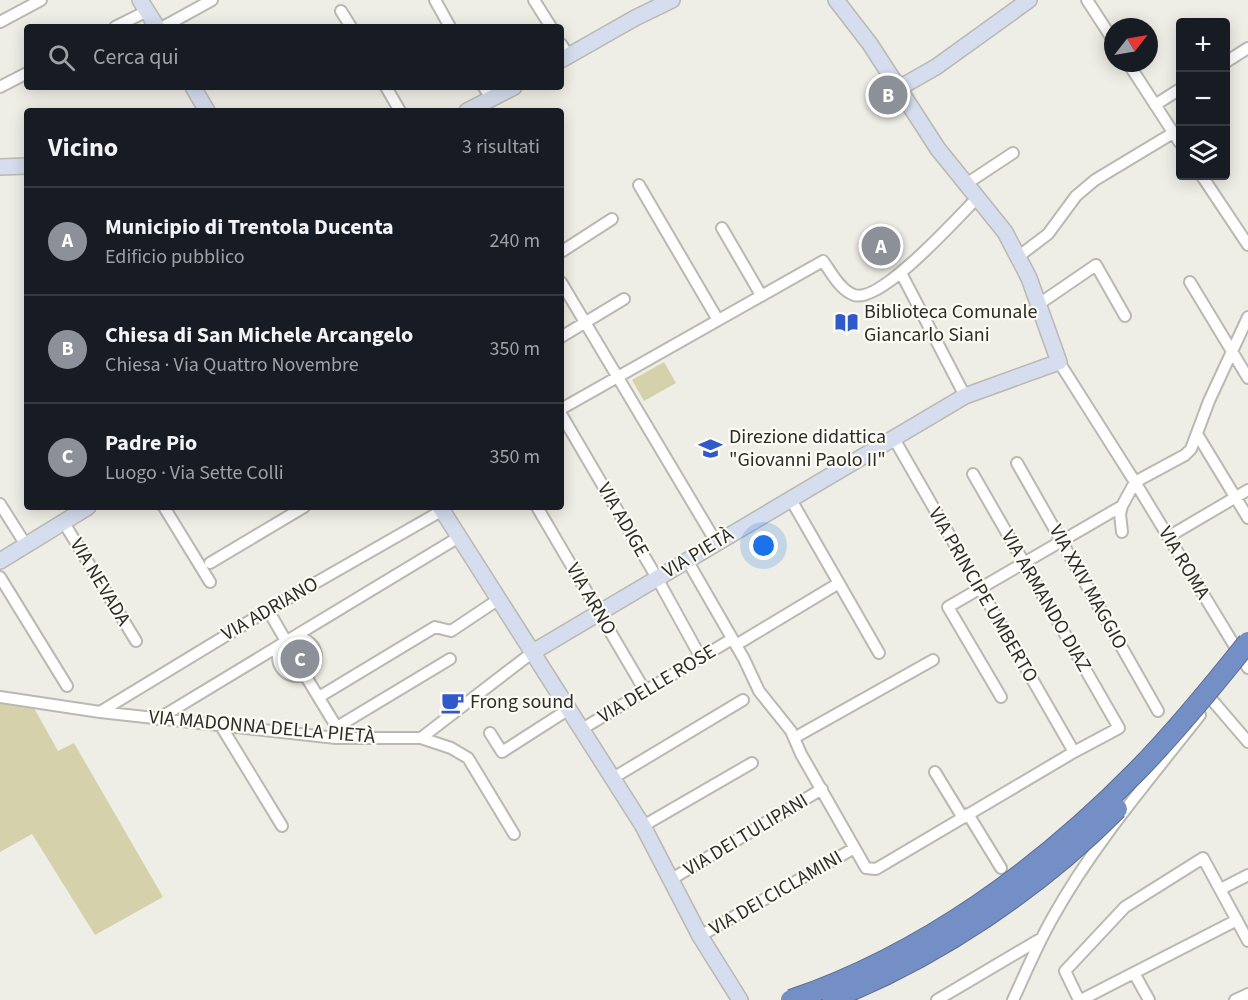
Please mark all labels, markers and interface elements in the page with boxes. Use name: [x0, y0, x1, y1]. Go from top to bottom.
north arrow: [1104, 18, 1158, 72]
map controls: [1176, 18, 1230, 180]
button: +: [1176, 18, 1230, 72]
search box: [24, 24, 564, 90]
icon: search: [45, 41, 78, 74]
text: Cerca qui: [93, 41, 179, 73]
pin: B: [868, 72, 908, 118]
button: −: [1176, 72, 1230, 126]
button: layers: [1176, 126, 1230, 180]
text: Vicino: [48, 129, 118, 166]
text: 3 risultati: [462, 133, 540, 161]
text: Municipio di Trentola Ducenta: [105, 211, 394, 243]
pin: A: [862, 224, 900, 268]
text: A: [62, 227, 73, 255]
text: 240 m: [490, 227, 540, 255]
text: Edificio pubblico: [105, 243, 245, 271]
place label: Biblioteca Comunale Giancarlo Siani: [864, 298, 1037, 349]
library icon: Biblioteca Comunale Giancarlo Siani: [833, 310, 859, 336]
text: Chiesa di San Michele Arcangelo: [105, 319, 413, 351]
text: B: [61, 335, 74, 363]
text: 350 m: [490, 335, 540, 363]
text: Chiesa · Via Quattro Novembre: [105, 351, 359, 379]
place label: Direzione didattica "Giovanni Paolo II": [729, 423, 886, 474]
text: Padre Pio: [105, 427, 197, 459]
school or university icon: Direzione didattica "Giovanni Paolo II": [698, 436, 724, 462]
text: C: [62, 443, 73, 471]
text: 350 m: [490, 443, 540, 471]
text: Luogo · Via Sette Colli: [105, 459, 284, 487]
street label: VIA ADIGE: [590, 478, 656, 562]
street label: VIA PRINCIPE UMBERTO: [921, 502, 1045, 688]
street label: VIA XXIV MAGGIO: [1042, 519, 1134, 655]
street label: VIA PIETÀ: [657, 521, 739, 585]
street label: VIA ROMA: [1151, 521, 1217, 605]
street label: VIA ARMANDO DIAZ: [994, 525, 1098, 677]
your location: [749, 531, 778, 560]
street label: VIA NEVADA: [63, 533, 137, 631]
street label: VIA ARNO: [559, 558, 623, 640]
street label: VIA ADRIANO: [217, 570, 323, 648]
pin: C: [280, 636, 320, 682]
street label: VIA DELLE ROSE: [593, 638, 721, 730]
place label: Frong sound: [470, 688, 574, 716]
cafe icon: Frong sound: [439, 689, 465, 715]
street label: VIA MADONNA DELLA PIETÀ: [148, 703, 377, 751]
street label: VIA DEI TULIPANI: [679, 787, 813, 883]
street label: VIA DEI CICLAMINI: [704, 844, 848, 942]

